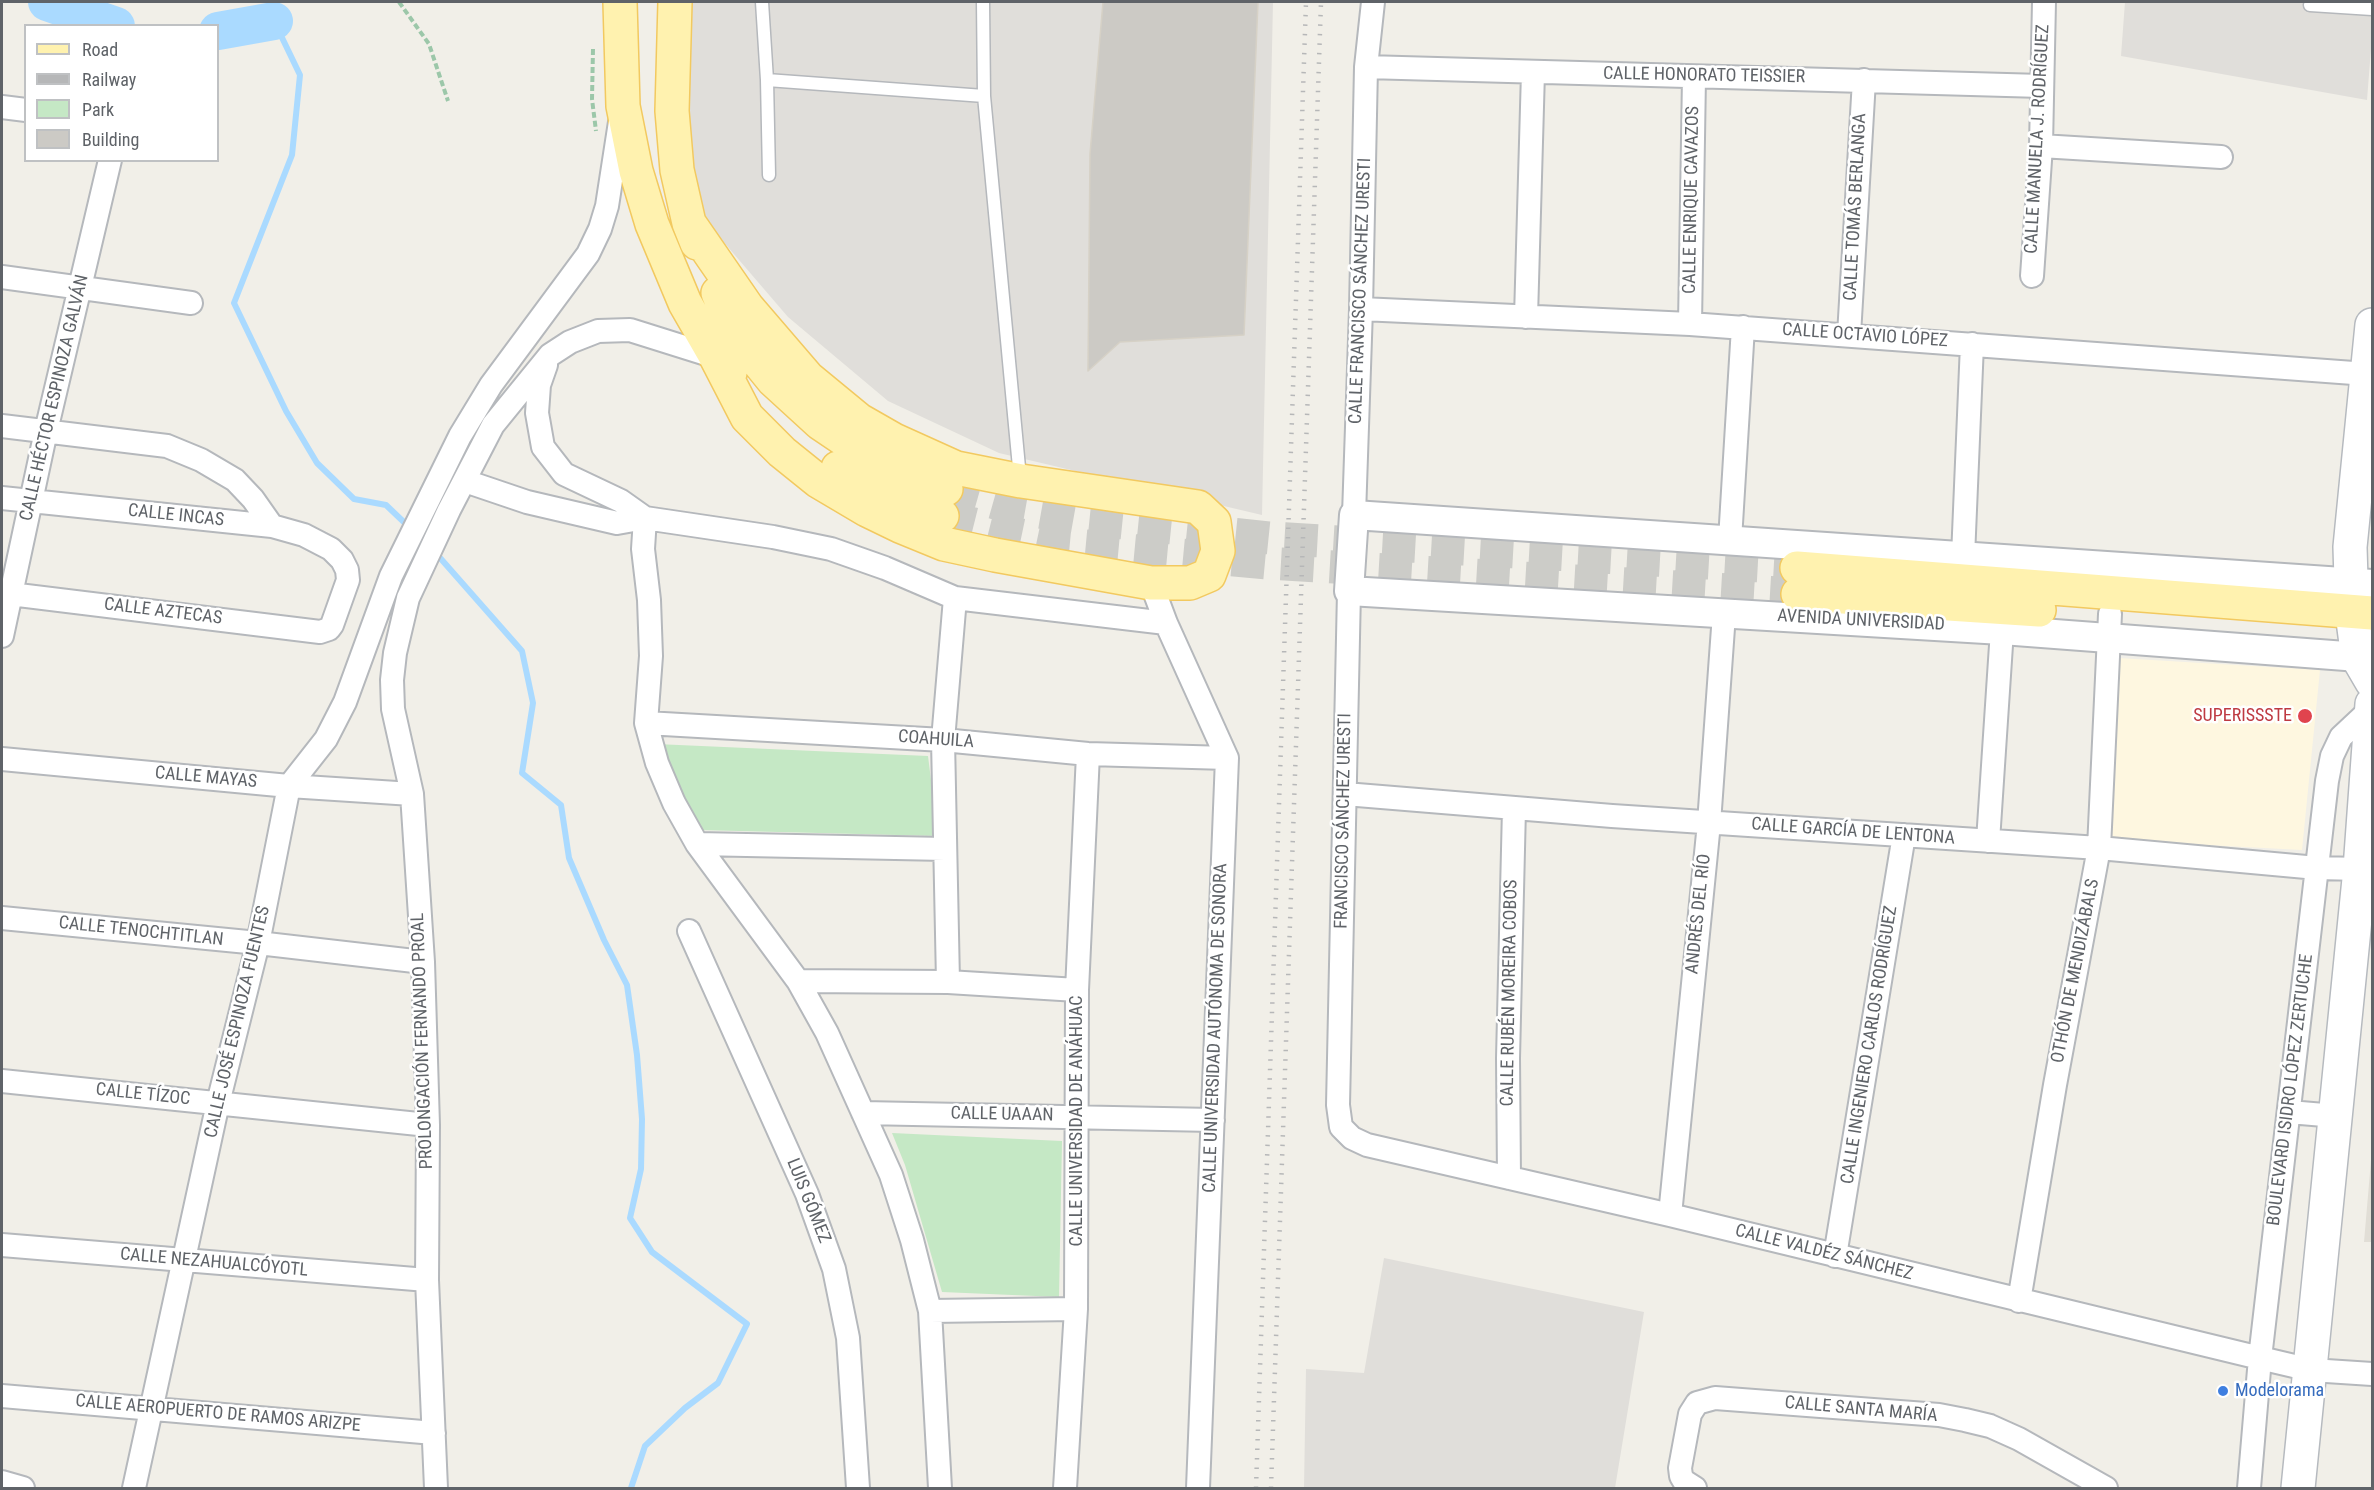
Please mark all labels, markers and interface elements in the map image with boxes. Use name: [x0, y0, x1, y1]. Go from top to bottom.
legend: [24, 24, 219, 162]
street label: CALLE MANUELA J. RODRÍGUEZ: [2021, 24, 2055, 254]
text: Road: [82, 39, 118, 60]
street label: CALLE HONORATO TEISSIER: [1603, 63, 1805, 89]
text: Railway: [82, 69, 136, 90]
text: Park: [82, 99, 114, 120]
street label: CALLE ENRIQUE CAVAZOS: [1680, 106, 1704, 294]
street label: CALLE TOMÁS BERLANGA: [1840, 113, 1872, 301]
text: Building: [82, 129, 139, 150]
street label: CALLE FRANCISCO SÁNCHEZ URESTI: [1346, 158, 1376, 424]
street label: CALLE HÉCTOR ESPINOZA GALVÁN: [16, 273, 94, 523]
street label: CALLE OCTAVIO LÓPEZ: [1781, 319, 1949, 353]
street label: CALLE INCAS: [127, 500, 225, 532]
street label: CALLE AZTECAS: [103, 594, 223, 630]
street label: AVENIDA UNIVERSIDAD: [1777, 606, 1945, 636]
place label: SUPERISSSTE: [2193, 705, 2292, 727]
marker: SUPERISSSTE: [2296, 707, 2314, 725]
street label: FRANCISCO SÁNCHEZ URESTI: [1331, 713, 1357, 929]
street label: COAHUILA: [897, 727, 975, 753]
street label: CALLE MAYAS: [154, 763, 258, 793]
street label: CALLE GARCÍA DE LENTONA: [1750, 814, 1956, 850]
street label: ANDRÉS DEL RÍO: [1682, 853, 1716, 975]
street label: CALLE UNIVERSIDAD AUTÓNOMA DE SONORA: [1199, 863, 1233, 1193]
street label: OTHÓN DE MENDIZÁBALS: [2048, 877, 2104, 1065]
street label: CALLE RUBÉN MOREIRA COBOS: [1497, 879, 1523, 1107]
street label: CALLE JOSÉ ESPINOZA FUENTES: [201, 904, 275, 1140]
street label: CALLE INGENIERO CARLOS RODRÍGUEZ: [1837, 904, 1903, 1186]
street label: CALLE TENOCHTITLAN: [58, 913, 224, 951]
street label: PROLONGACIÓN FERNANDO PROAL: [408, 913, 438, 1169]
street label: BOULEVARD ISIDRO LÓPEZ ZERTUCHE: [2264, 953, 2318, 1227]
street label: CALLE UNIVERSIDAD DE ANÁHUAC: [1066, 996, 1088, 1246]
street label: CALLE TÍZOC: [95, 1079, 191, 1111]
street label: CALLE UAAAN: [950, 1103, 1054, 1127]
street label: LUIS GÓMEZ: [781, 1155, 835, 1247]
street label: CALLE VALDÉZ SÁNCHEZ: [1733, 1220, 1915, 1286]
street label: CALLE NEZAHUALCÓYOTL: [119, 1244, 309, 1282]
place label: Modelorama: [2235, 1380, 2324, 1402]
marker: Modelorama: [2216, 1384, 2230, 1398]
street label: CALLE AEROPUERTO DE RAMOS ARIZPE: [74, 1391, 362, 1437]
street label: CALLE SANTA MARÍA: [1784, 1393, 1938, 1427]

